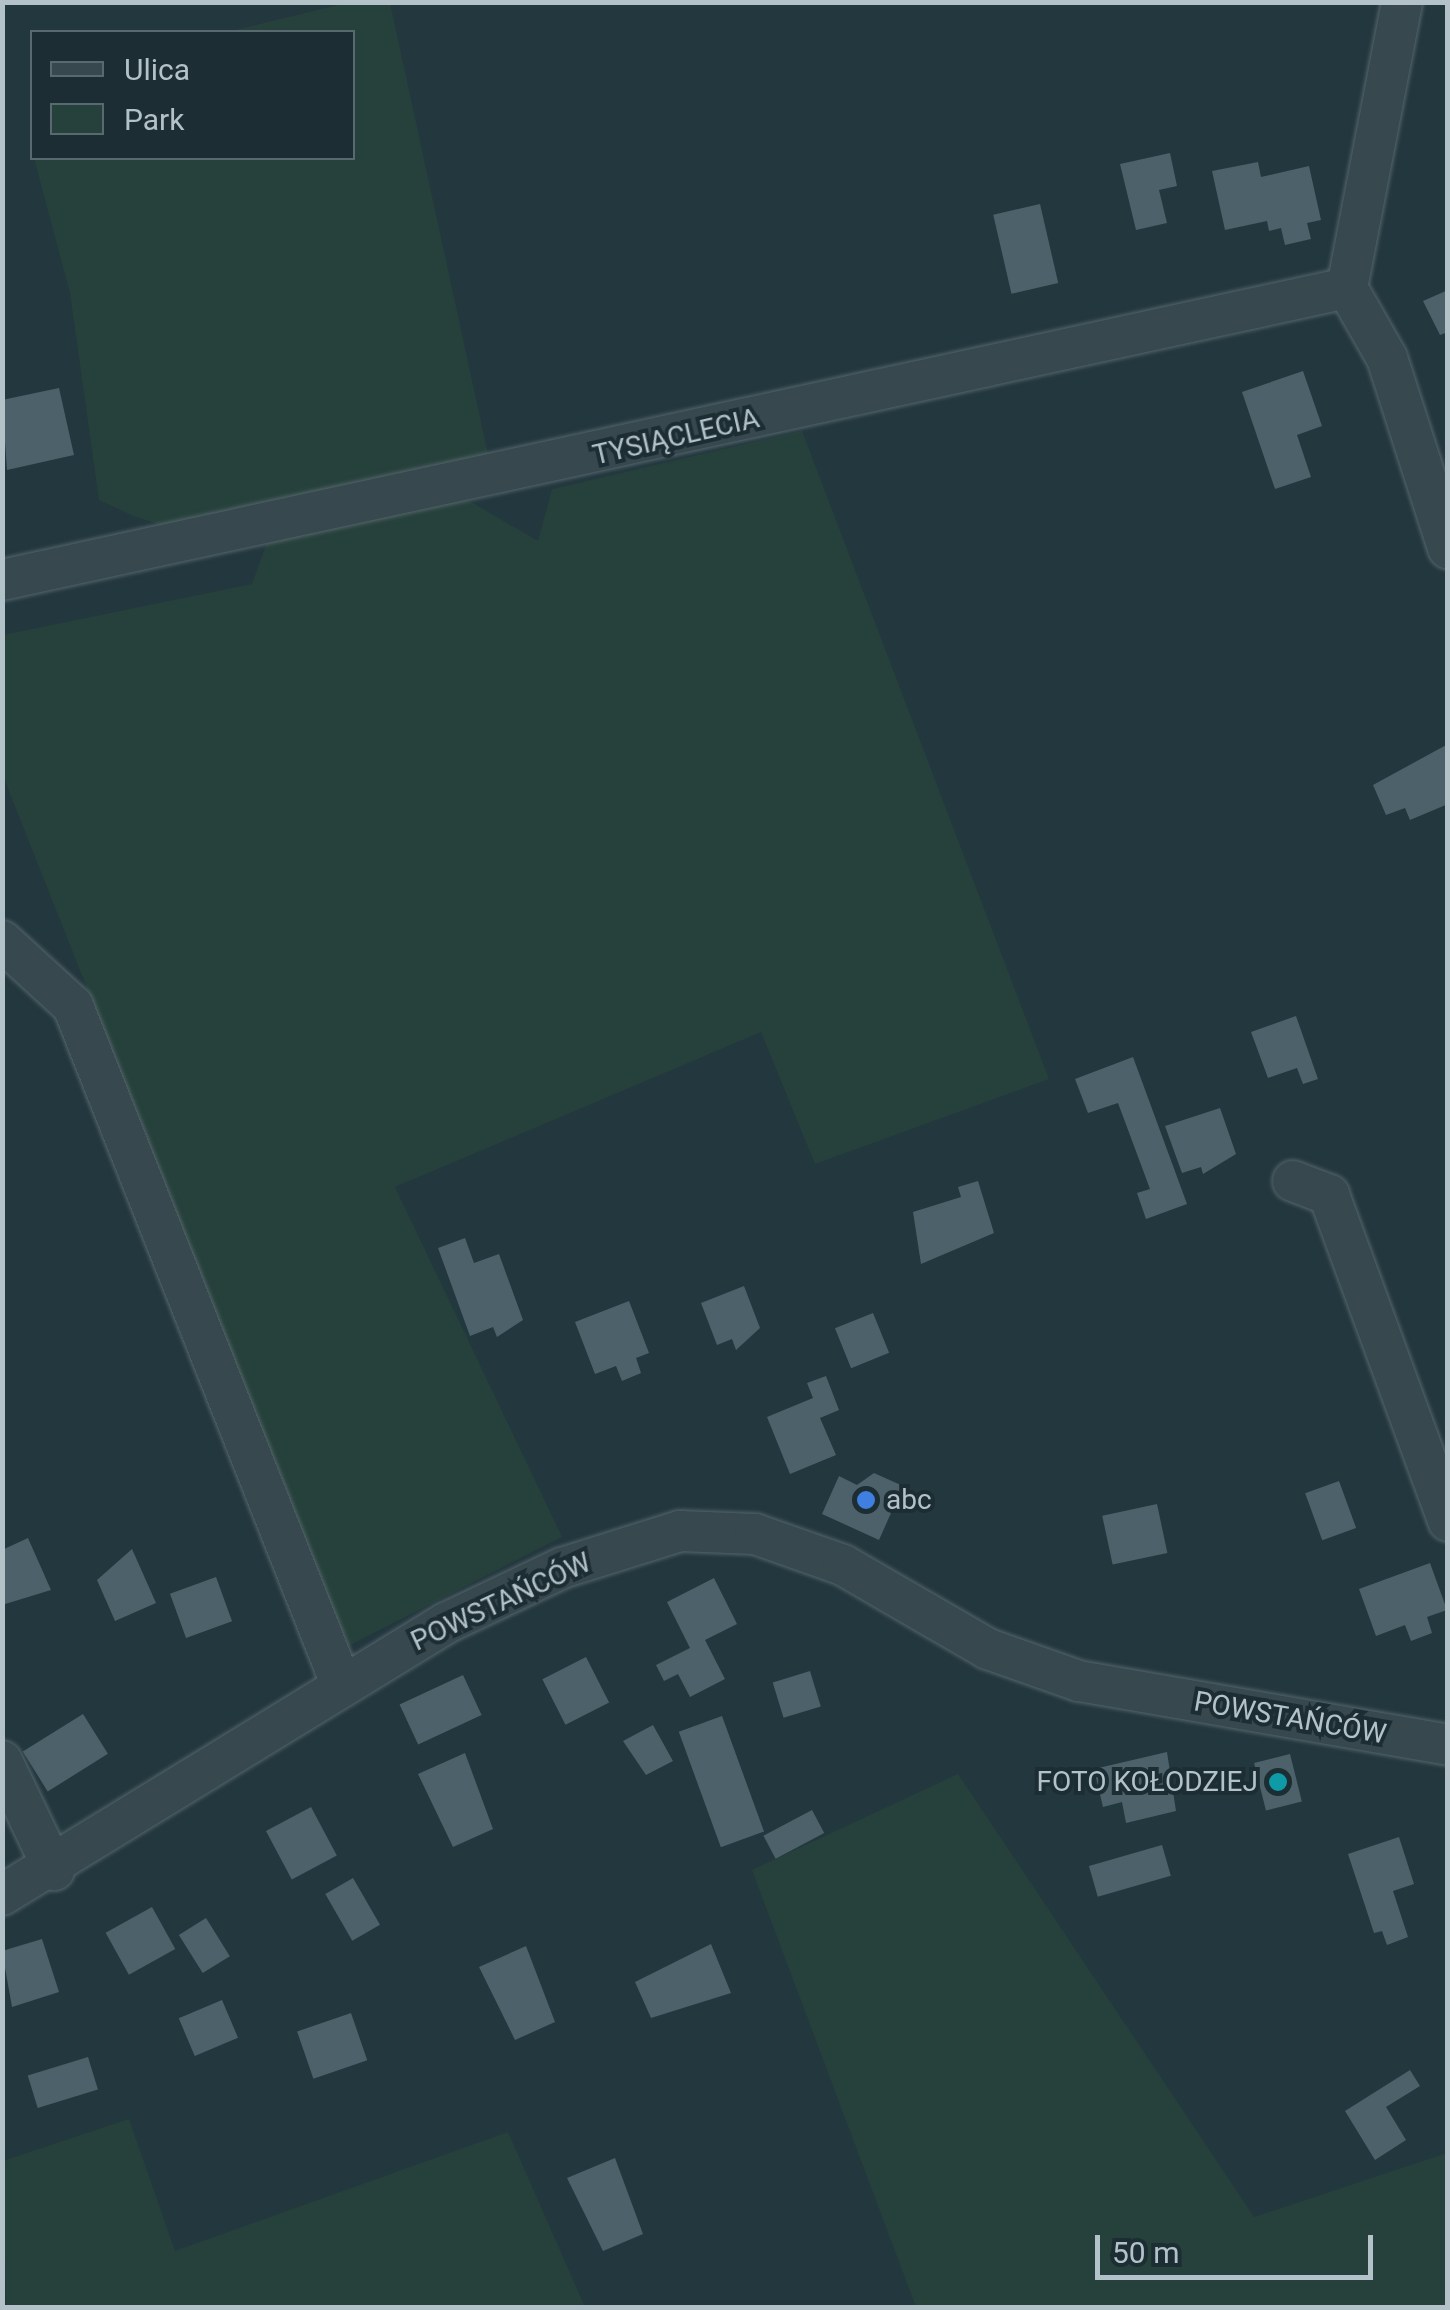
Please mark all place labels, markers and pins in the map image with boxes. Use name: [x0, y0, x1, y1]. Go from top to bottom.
place label: abc: [886, 1483, 932, 1517]
marker: abc: [855, 1489, 877, 1511]
place label: FOTO KOŁODZIEJ: [1037, 1765, 1258, 1799]
marker: FOTO KOŁODZIEJ: [1267, 1771, 1289, 1793]

